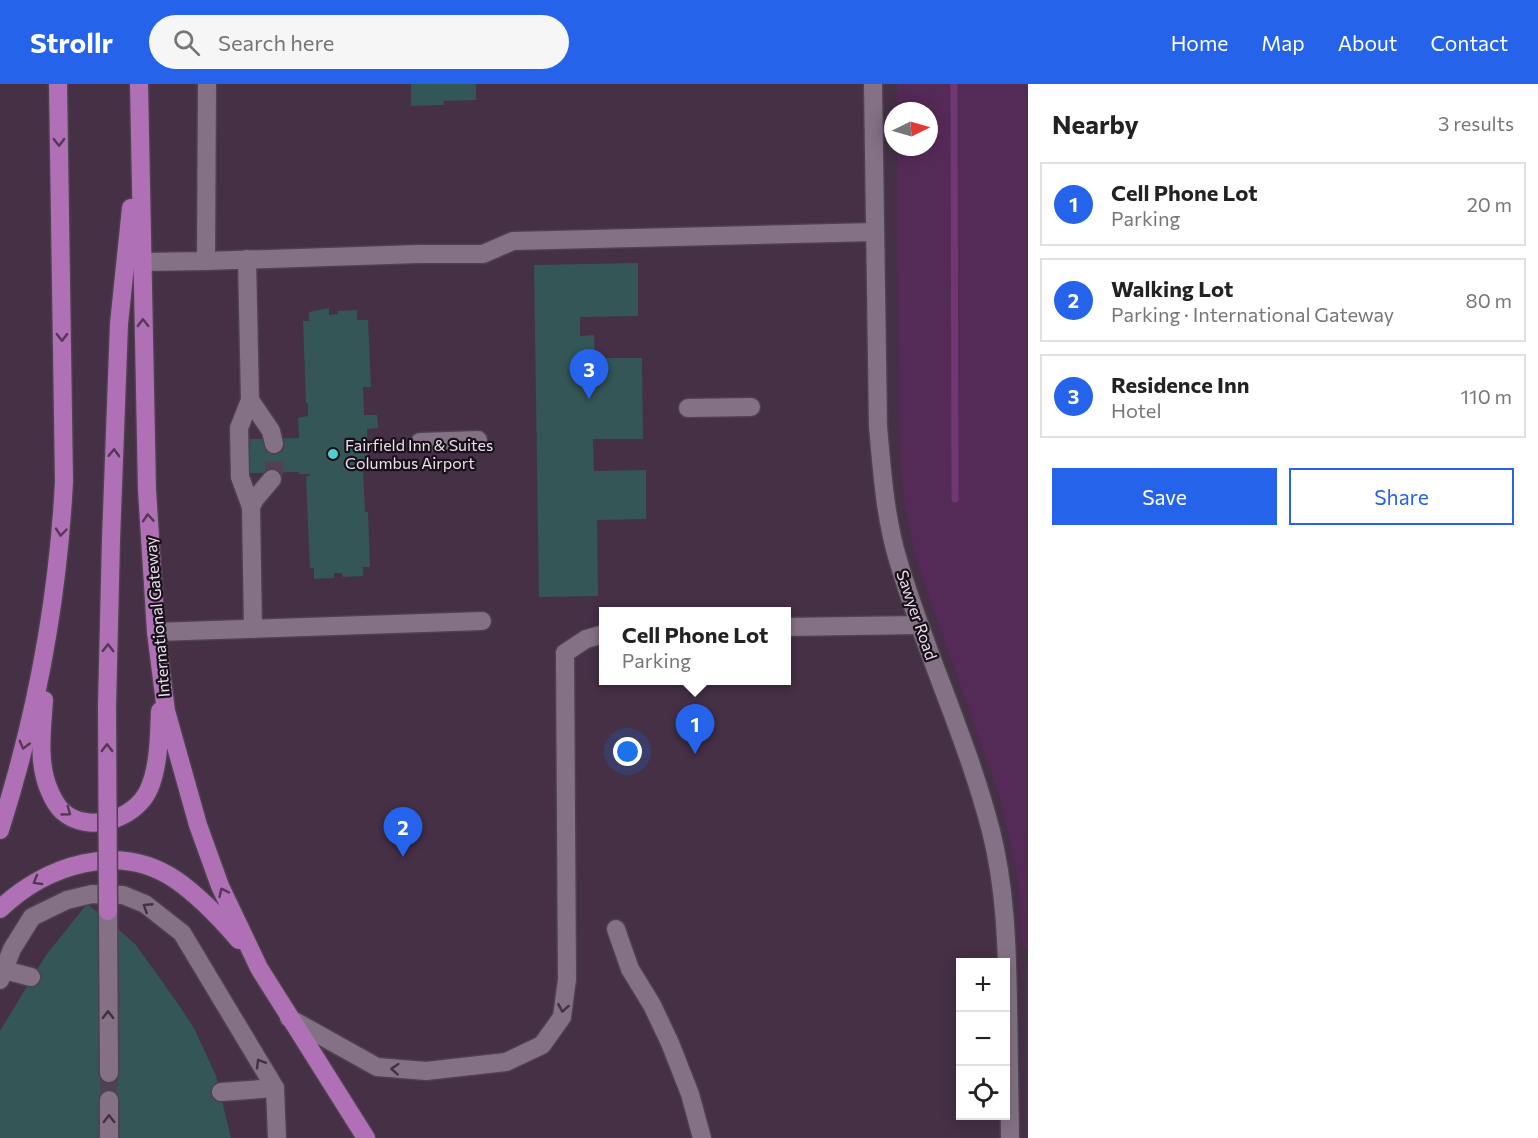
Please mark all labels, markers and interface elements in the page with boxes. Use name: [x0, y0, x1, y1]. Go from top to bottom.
search box: [149, 15, 569, 69]
text: Strollr: [30, 25, 113, 59]
icon: search: [170, 26, 203, 59]
text: Search here: [218, 29, 334, 56]
text: Home: [1171, 30, 1228, 55]
text: Map: [1261, 30, 1305, 55]
text: About: [1338, 30, 1397, 55]
text: Contact: [1430, 30, 1508, 55]
north arrow: [884, 102, 938, 156]
text: Nearby: [1052, 108, 1139, 139]
text: 3 results: [1438, 111, 1514, 135]
one-way arrow: [53, 138, 65, 147]
text: Cell Phone Lot: [1111, 179, 1258, 206]
text: 1: [1069, 192, 1078, 216]
text: 20 m: [1467, 192, 1512, 216]
text: Parking: [1111, 206, 1180, 230]
text: Walking Lot: [1111, 275, 1233, 302]
text: 2: [1068, 288, 1079, 312]
text: 80 m: [1466, 288, 1512, 312]
text: Parking · International Gateway: [1111, 302, 1394, 326]
one-way arrow: [137, 318, 149, 327]
one-way arrow: [56, 333, 69, 342]
pin: 3: [570, 350, 608, 399]
text: Residence Inn: [1111, 371, 1249, 398]
text: 3: [1068, 384, 1079, 408]
text: 110 m: [1461, 384, 1512, 408]
text: Hotel: [1111, 398, 1161, 422]
place label: Fairfield Inn & Suites Columbus Airport: [345, 435, 493, 472]
marker: Fairfield Inn & Suites Columbus Airport: [326, 447, 340, 461]
one-way arrow: [108, 449, 121, 458]
button: Save: [1052, 468, 1277, 525]
button: Share: [1289, 468, 1514, 525]
one-way arrow: [142, 513, 155, 522]
one-way arrow: [55, 528, 68, 537]
street label: International Gateway: [140, 536, 173, 698]
street label: Sawyer Road: [893, 567, 942, 662]
popup: [599, 607, 791, 685]
text: Cell Phone Lot: [622, 621, 768, 648]
one-way arrow: [102, 643, 114, 652]
text: Parking: [622, 648, 691, 672]
pin: 1: [676, 704, 714, 754]
your location: [613, 737, 642, 766]
one-way arrow: [19, 739, 31, 750]
one-way arrow: [101, 743, 113, 752]
one-way arrow: [60, 805, 71, 816]
pin: 2: [384, 808, 422, 857]
one-way arrow: [33, 874, 43, 886]
one-way arrow: [218, 887, 230, 898]
one-way arrow: [143, 903, 154, 914]
map controls: [956, 958, 1010, 1120]
button: +: [956, 958, 1010, 1012]
one-way arrow: [557, 1003, 570, 1013]
one-way arrow: [102, 1010, 114, 1019]
button: −: [956, 1012, 1010, 1066]
one-way arrow: [255, 1059, 267, 1069]
one-way arrow: [390, 1062, 399, 1075]
button: locate: [956, 1066, 1010, 1120]
one-way arrow: [103, 1114, 115, 1123]

